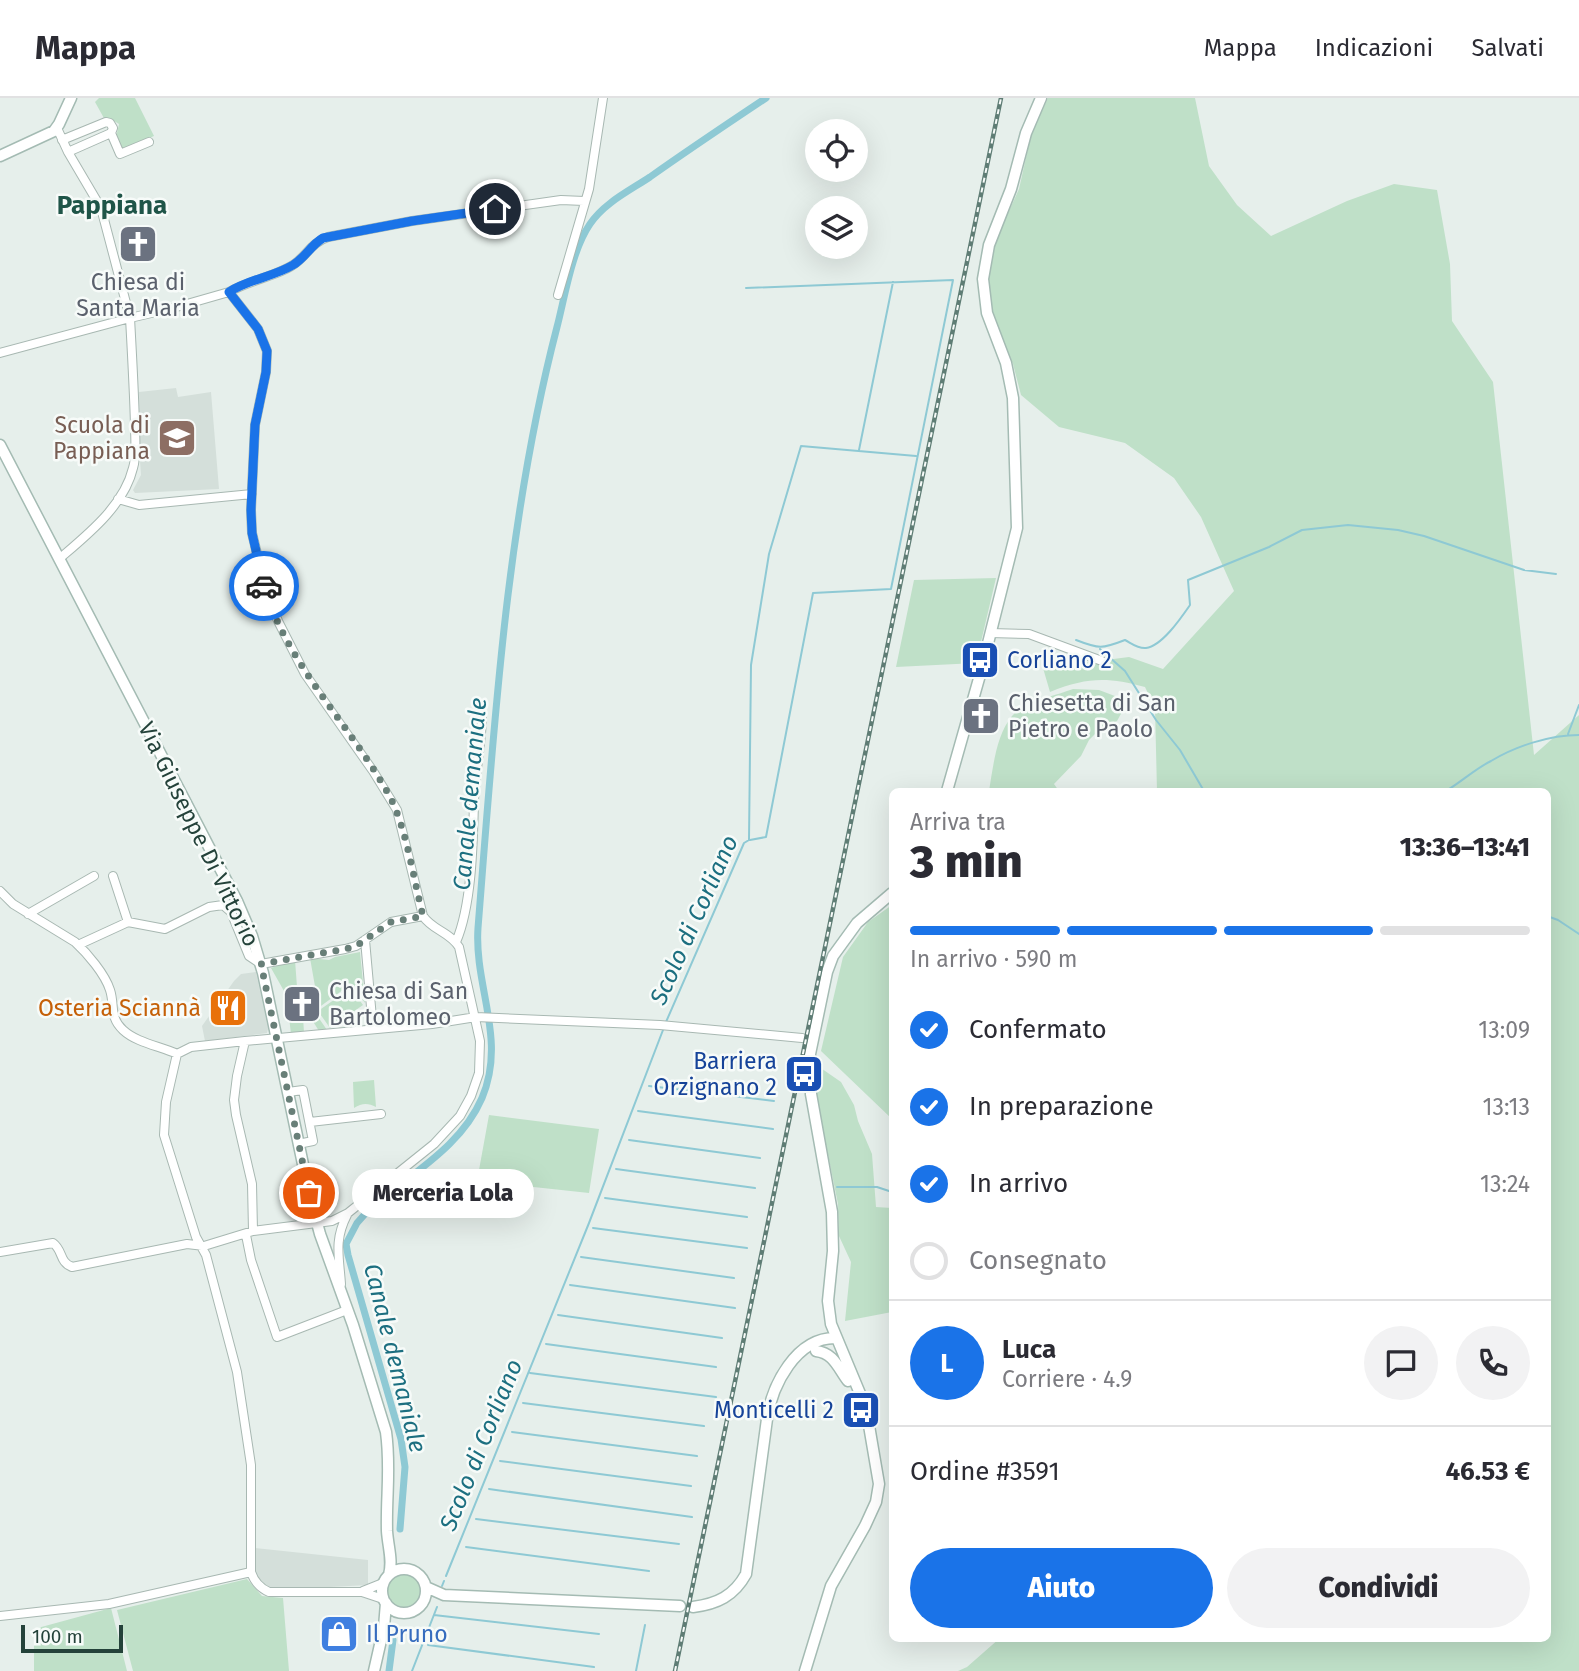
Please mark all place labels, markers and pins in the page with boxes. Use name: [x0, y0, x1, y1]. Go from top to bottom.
pin: [465, 179, 525, 239]
church icon: Chiesa di Santa Maria: [117, 223, 159, 265]
place label: Chiesa di Santa Maria: [76, 268, 200, 322]
place label: Scuola di Pappiana: [53, 411, 150, 465]
school or university icon: Scuola di Pappiana: [156, 417, 198, 459]
bus stop icon: Corliano 2: [959, 639, 1001, 681]
place label: Corliano 2: [1007, 646, 1112, 674]
place label: Chiesetta di San Pietro e Paolo: [1008, 689, 1176, 743]
church icon: Chiesetta di San Pietro e Paolo: [960, 695, 1002, 737]
place label: Chiesa di San Bartolomeo: [329, 977, 468, 1031]
church icon: Chiesa di San Bartolomeo: [281, 983, 323, 1025]
restaurant icon: Osteria Sciannà: [207, 987, 249, 1029]
place label: Osteria Sciannà: [38, 994, 201, 1022]
place label: Barriera Orzignano 2: [654, 1047, 777, 1101]
bus stop icon: Barriera Orzignano 2: [783, 1053, 825, 1095]
pin: [279, 1163, 339, 1223]
callout: Merceria Lola: [351, 1168, 533, 1218]
bus stop icon: Monticelli 2: [840, 1389, 882, 1431]
place label: Monticelli 2: [714, 1396, 834, 1424]
shop icon: Il Pruno: [318, 1613, 360, 1655]
place label: Il Pruno: [366, 1620, 448, 1648]

